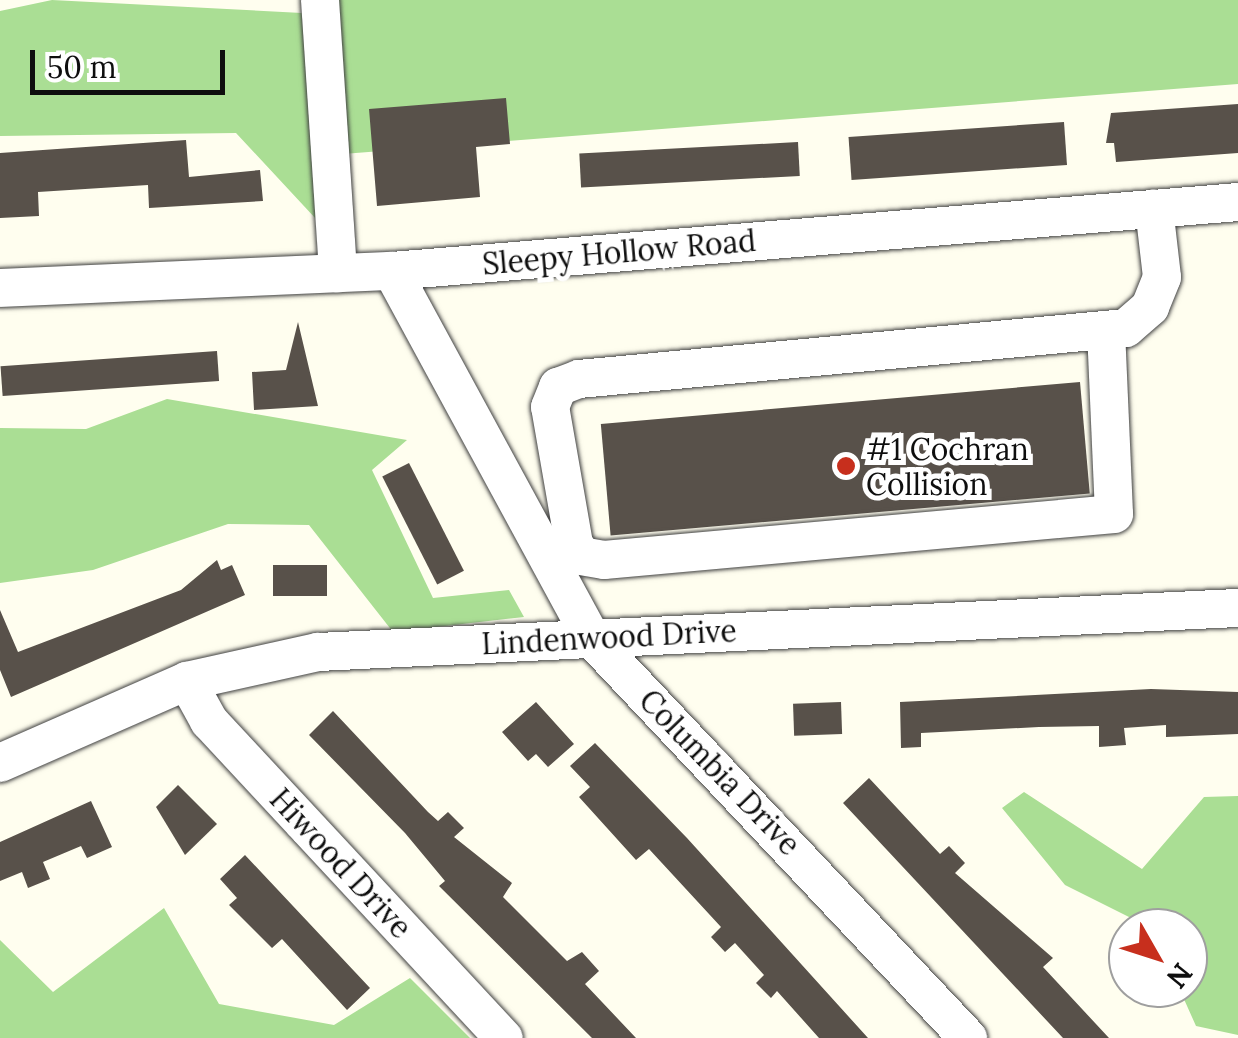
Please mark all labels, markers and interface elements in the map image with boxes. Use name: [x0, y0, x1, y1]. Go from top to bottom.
scale bar: [35, 30, 230, 92]
text: 50 m: [47, 48, 117, 86]
street label: Sleepy Hollow Road: [481, 222, 757, 282]
place label: #1 Cochran Collision: [866, 431, 1029, 502]
marker: #1 Cochran Collision: [835, 455, 857, 477]
street label: Lindenwood Drive: [480, 612, 738, 662]
street label: Columbia Drive: [632, 682, 808, 862]
street label: Hiwood Drive: [263, 781, 419, 945]
north arrow: [1108, 908, 1208, 1008]
text: N: [1159, 956, 1201, 995]

